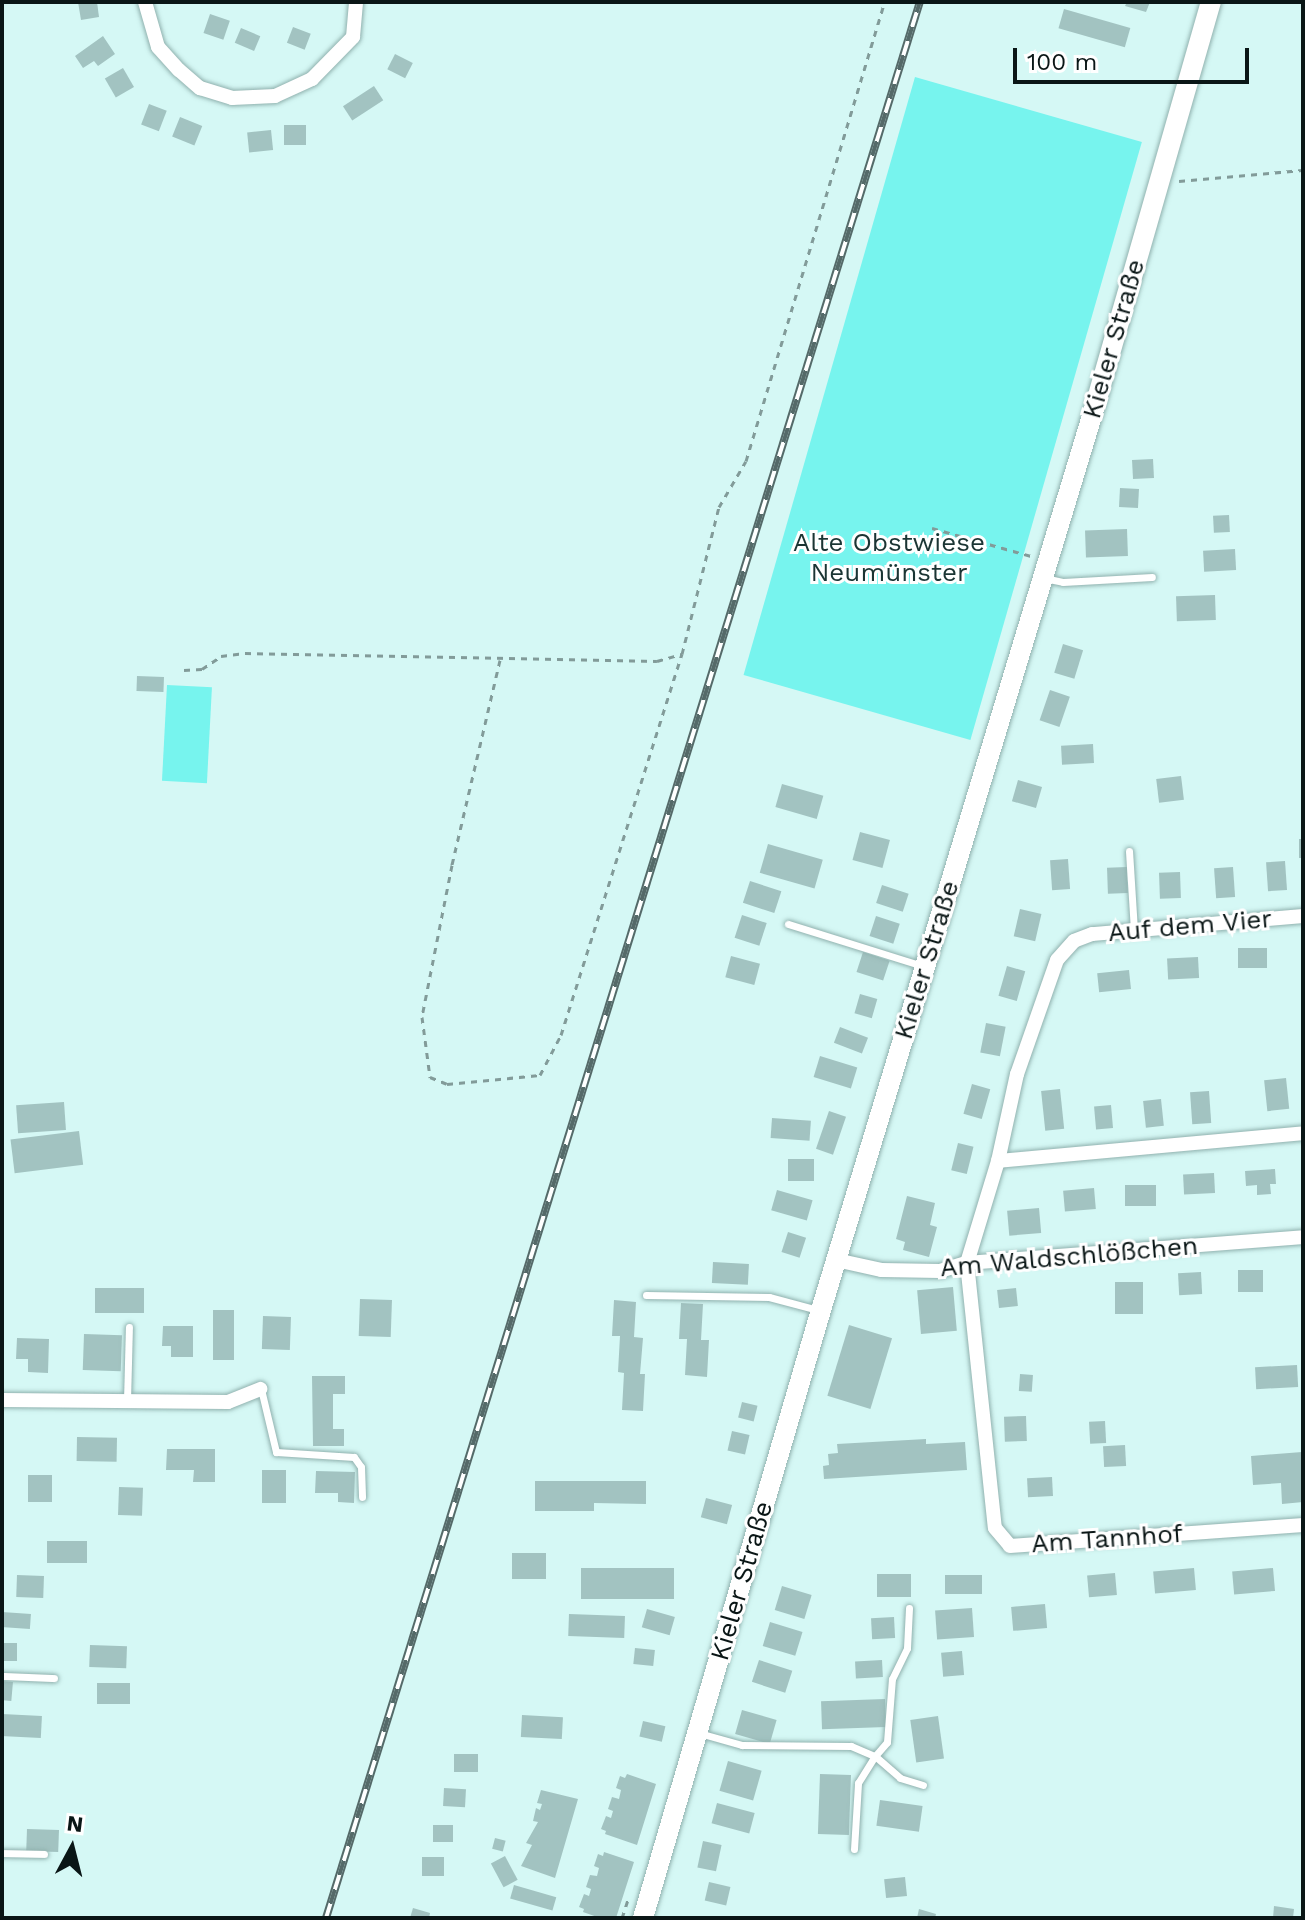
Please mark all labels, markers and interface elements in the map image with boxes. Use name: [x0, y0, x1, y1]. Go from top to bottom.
scale bar: [1017, 32, 1253, 82]
text: 100 m: [1027, 48, 1097, 76]
street label: Kieler Straße: [1076, 255, 1152, 423]
park label: Alte Obstwiese Neumünster: [793, 527, 985, 588]
street label: Kieler Straße: [888, 877, 966, 1043]
street label: Auf dem Vier: [1106, 903, 1274, 949]
street label: Am Waldschlößchen: [938, 1230, 1200, 1284]
street label: Kieler Straße: [704, 1497, 780, 1665]
street label: Am Tannhof: [1030, 1518, 1184, 1560]
north arrow: [32, 1808, 112, 1888]
text: N: [65, 1810, 85, 1837]

